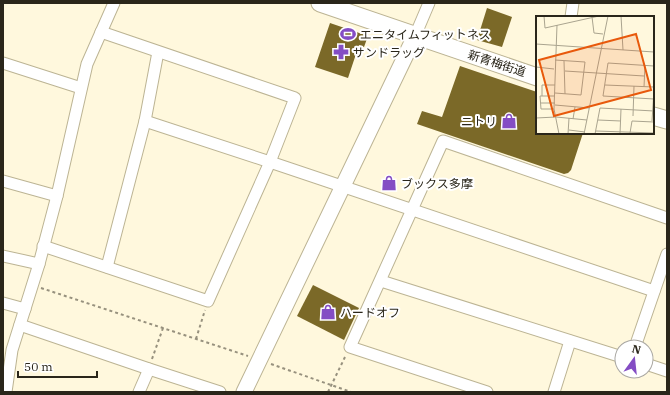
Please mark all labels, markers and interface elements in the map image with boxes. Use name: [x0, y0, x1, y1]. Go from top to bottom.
inset map: [536, 16, 654, 134]
sports icon: エニタイムフィットネス: [339, 25, 357, 43]
place label: エニタイムフィットネス: [360, 27, 491, 42]
pharmacy icon: サンドラッグ: [332, 43, 350, 61]
place label: サンドラッグ: [353, 45, 425, 60]
street label: 新青梅街道: [466, 47, 528, 79]
shop icon: ニトリ: [500, 112, 518, 130]
place label: ニトリ: [461, 114, 497, 129]
shop icon: ブックス多摩: [380, 174, 398, 192]
place label: ブックス多摩: [401, 176, 473, 191]
shop icon: ハードオフ: [319, 303, 337, 321]
place label: ハードオフ: [340, 305, 400, 320]
north arrow: [614, 339, 654, 379]
text: N: [631, 341, 643, 357]
scale bar: [18, 353, 97, 379]
text: 50 m: [24, 359, 53, 374]

